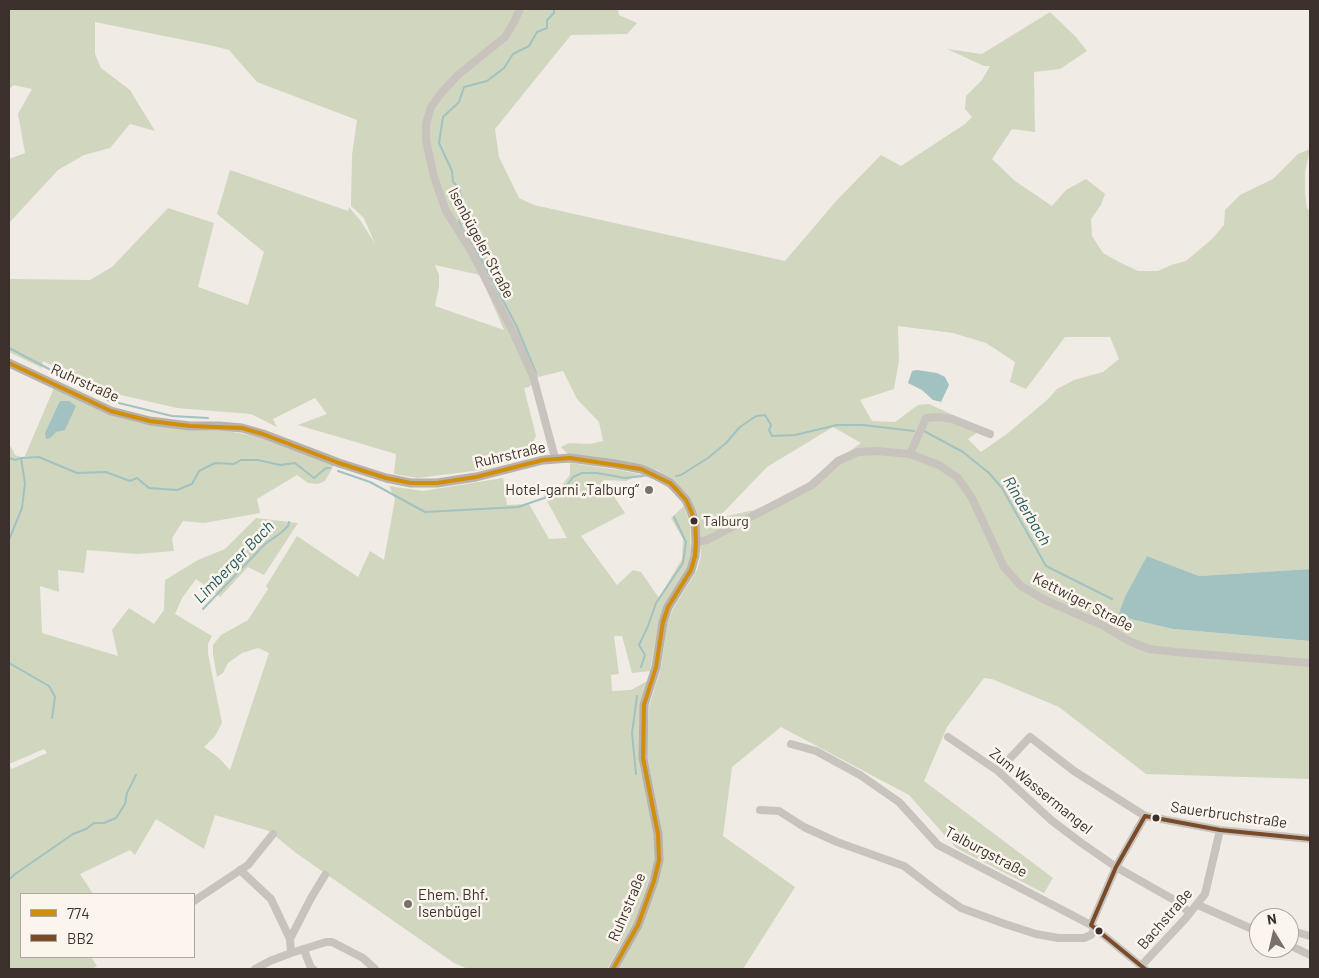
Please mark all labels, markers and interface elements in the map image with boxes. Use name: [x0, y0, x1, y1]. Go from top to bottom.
street label: Isenbügeler Straße: [444, 184, 518, 302]
street label: Ruhrstraße: [48, 360, 122, 406]
street label: Ruhrstraße: [472, 438, 548, 472]
water label: Rinderbach: [999, 473, 1055, 549]
place label: Hotel-garni „Talburg“: [505, 481, 639, 499]
marker: Hotel-garni „Talburg“: [643, 484, 655, 496]
place label: Talburg: [703, 513, 749, 529]
marker: Talburg: [689, 516, 699, 526]
water label: Limberger Bach: [190, 517, 278, 607]
street label: Kettwiger Straße: [1030, 569, 1136, 635]
street label: Zum Wassermangel: [986, 744, 1096, 838]
street label: Sauerbruchstraße: [1170, 798, 1288, 832]
unlabelled marker: [1151, 813, 1161, 823]
street label: Talburgstraße: [942, 823, 1030, 881]
street label: Ruhrstraße: [604, 870, 650, 944]
street label: Bachstraße: [1134, 885, 1196, 953]
place label: Ehem. Bhf. Isenbügel: [418, 886, 489, 921]
legend: [20, 893, 195, 958]
marker: Ehem. Bhf. Isenbügel: [402, 898, 414, 910]
text: 774: [67, 904, 89, 922]
north arrow: [1249, 908, 1299, 958]
text: N: [1266, 910, 1278, 928]
unlabelled marker: [1094, 926, 1104, 936]
text: BB2: [67, 929, 94, 947]

